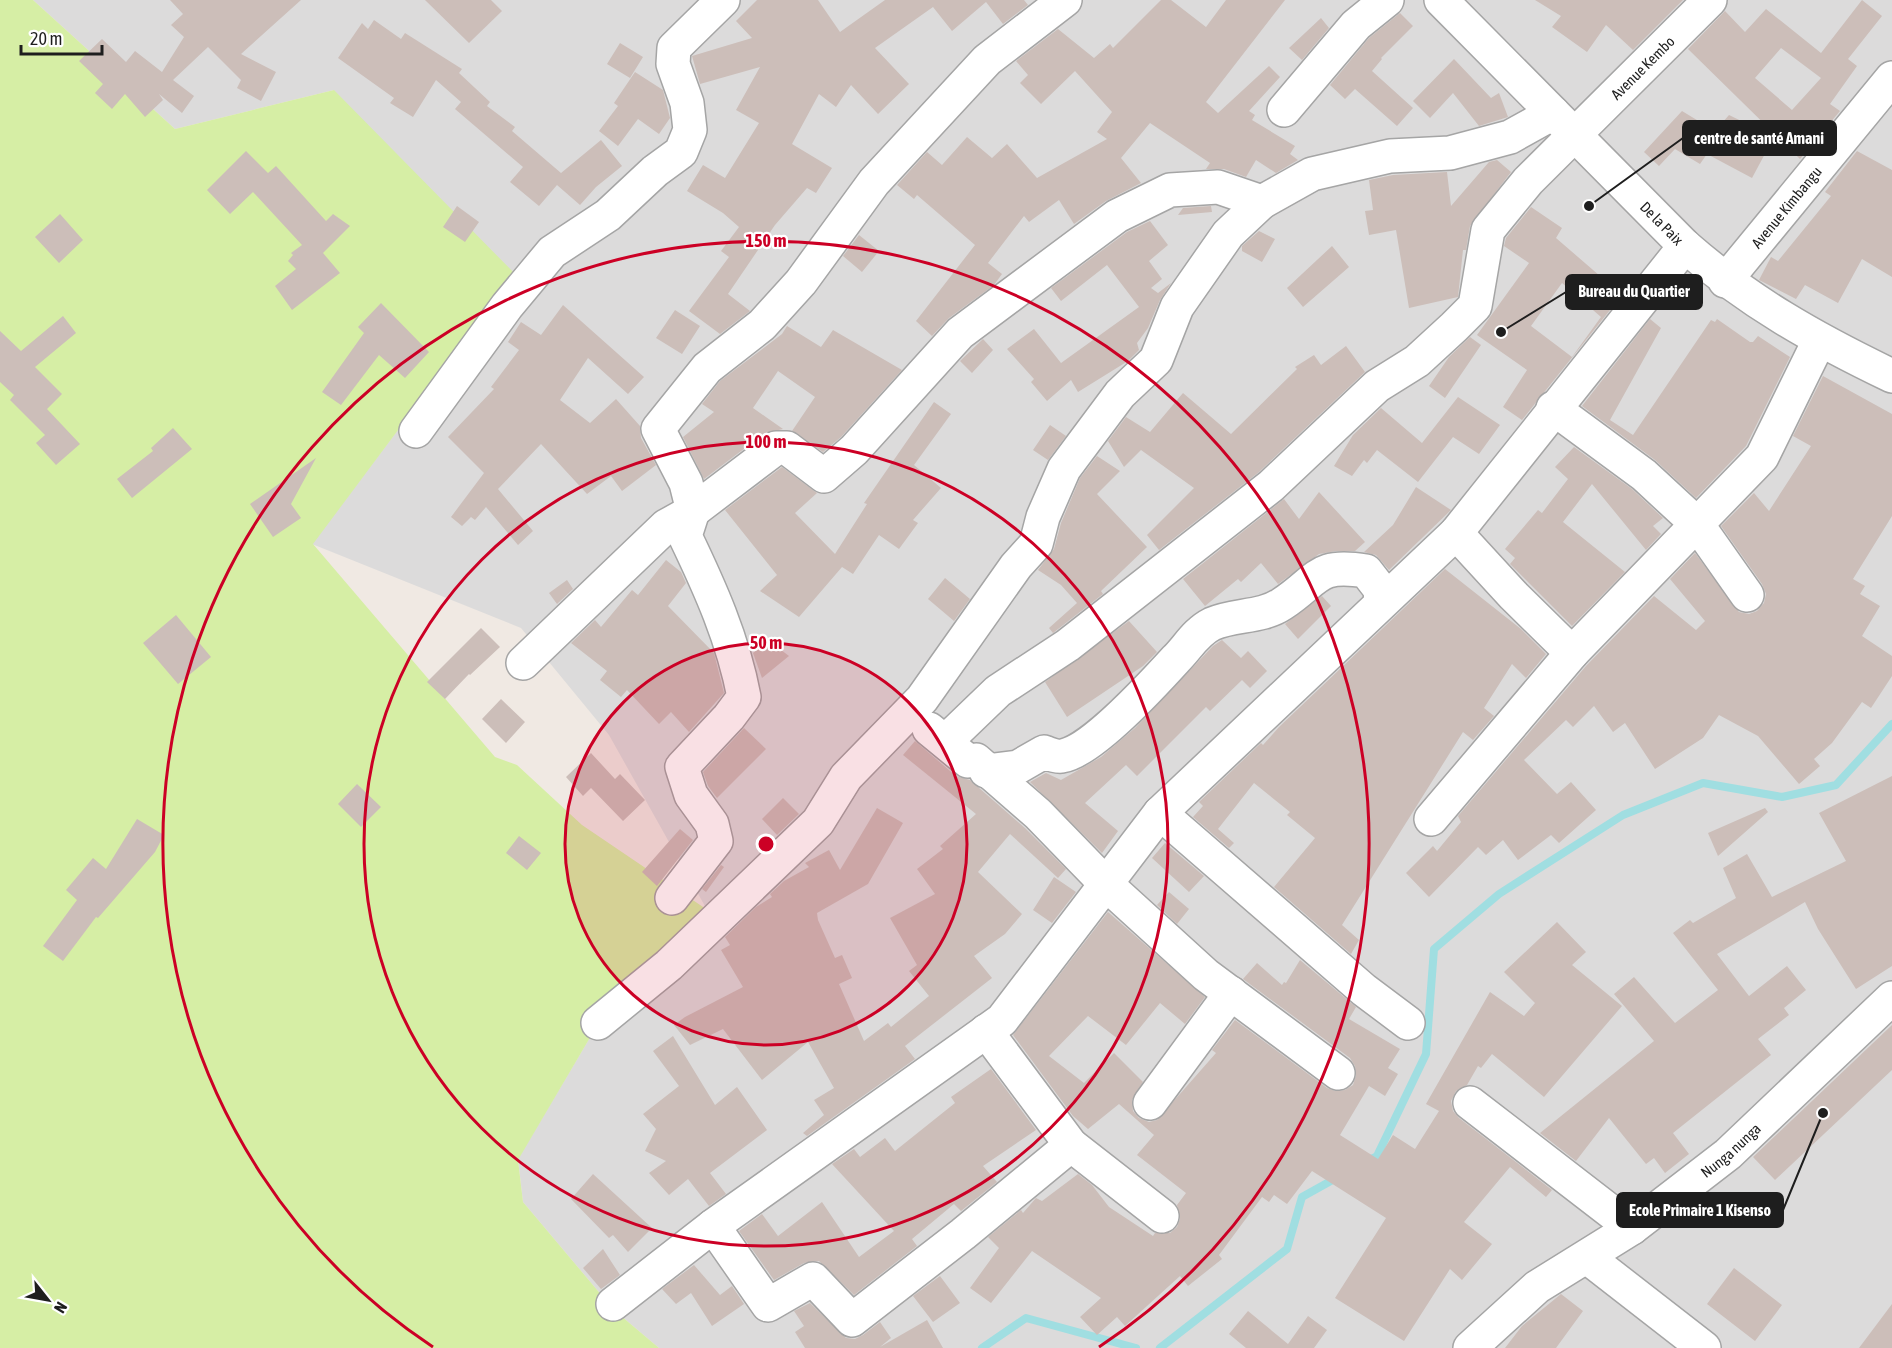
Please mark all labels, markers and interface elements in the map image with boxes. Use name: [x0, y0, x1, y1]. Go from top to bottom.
scale bar: [21, 18, 102, 56]
text: 20 m: [30, 28, 62, 49]
street label: Avenue Kembo: [1607, 32, 1677, 103]
callout: centre de santé Amani: [1683, 121, 1836, 155]
text: centre de santé Amani: [1694, 129, 1824, 147]
street label: Avenue Kimbangu: [1748, 163, 1824, 251]
street label: De la Paix: [1637, 198, 1687, 248]
text: 150 m: [746, 230, 786, 251]
callout: Bureau du Quartier: [1566, 275, 1702, 309]
text: Bureau du Quartier: [1578, 282, 1690, 300]
text: 100 m: [746, 431, 786, 452]
text: 50 m: [750, 632, 782, 653]
centre of rings: [756, 834, 776, 854]
street label: Nunga nunga: [1697, 1119, 1764, 1181]
callout: Ecole Primaire 1 Kisenso: [1617, 1193, 1783, 1227]
text: Ecole Primaire 1 Kisenso: [1629, 1201, 1771, 1219]
north arrow: [18, 1270, 78, 1330]
text: N: [51, 1299, 71, 1316]

